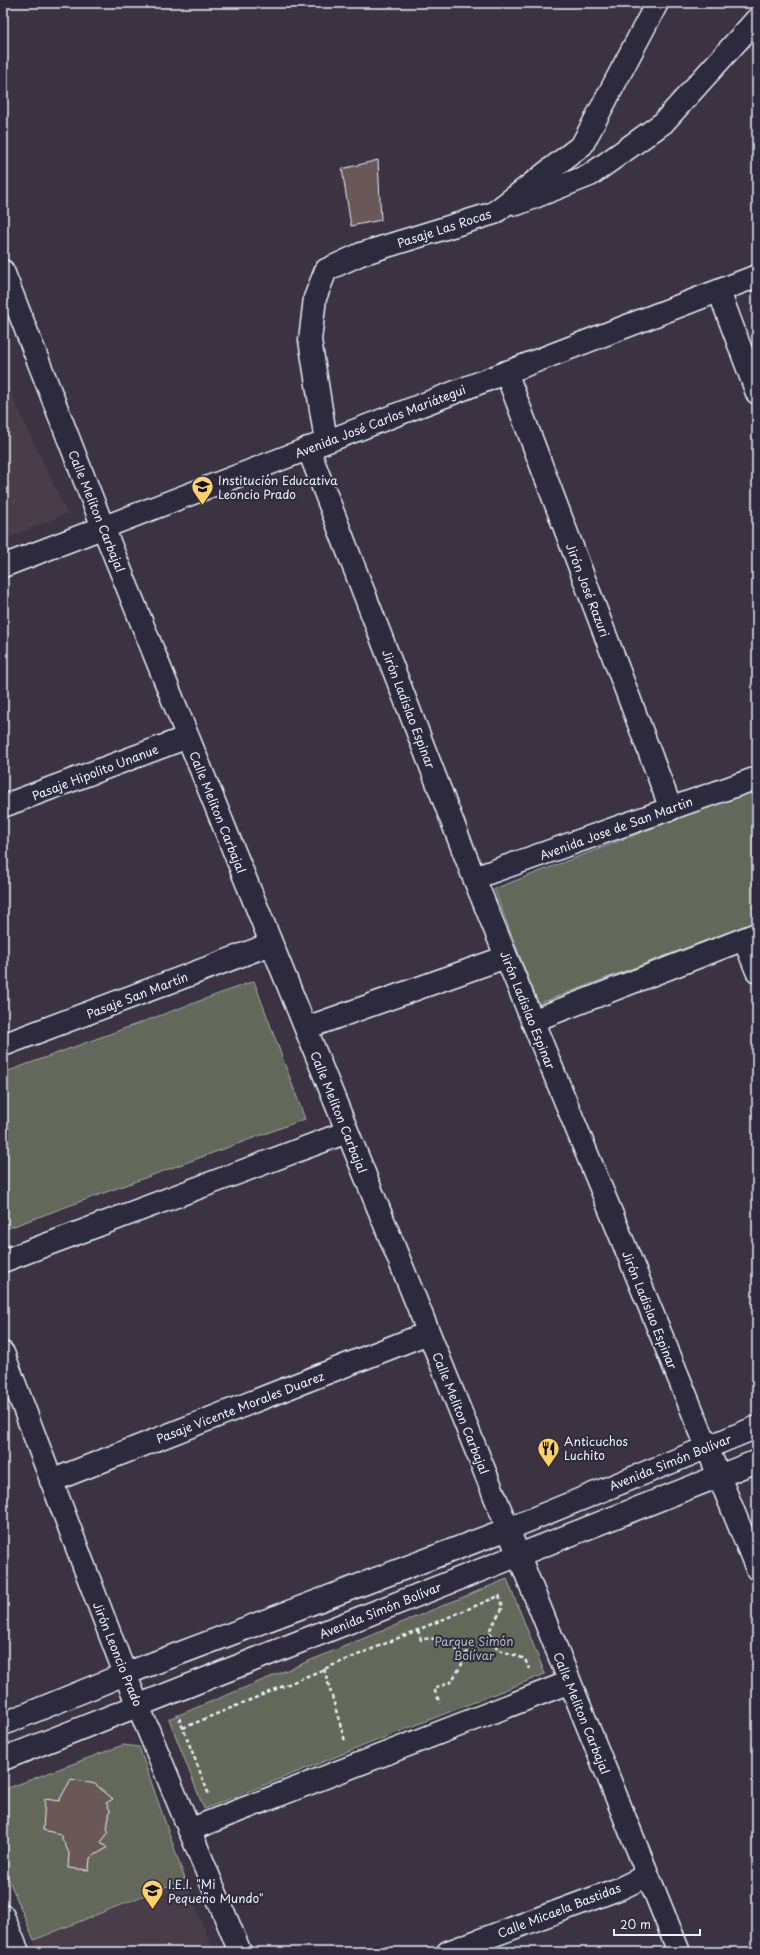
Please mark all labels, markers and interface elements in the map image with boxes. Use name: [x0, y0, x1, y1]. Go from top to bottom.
street label: Pasaje Las Rocas: [395, 204, 494, 252]
street label: Avenida José Carlos Mariátegui: [292, 380, 468, 462]
street label: Calle Meliton Carbajal: [64, 447, 130, 575]
place label: Institución Educativa Leoncio Prado: [218, 471, 338, 503]
school or university icon: Institución Educativa Leoncio Prado: [189, 474, 215, 507]
street label: Jirón José Razuri: [562, 541, 614, 639]
street label: Jirón Ladislao Espinar: [378, 647, 440, 772]
street label: Pasaje Hipolito Unanue: [29, 739, 161, 804]
street label: Calle Meliton Carbajal: [185, 748, 251, 876]
street label: Avenida Jose de San Martin: [537, 792, 695, 864]
street label: Jirón Ladislao Espinar: [496, 948, 560, 1072]
street label: Pasaje San Martín: [84, 967, 190, 1023]
street label: Calle Meliton Carbajal: [306, 1048, 372, 1176]
street label: Jirón Ladislao Espinar: [618, 1248, 682, 1372]
street label: Calle Meliton Carbajal: [428, 1349, 494, 1477]
street label: Pasaje Vicente Morales Duarez: [153, 1366, 327, 1447]
street label: Avenida Simón Bolívar: [606, 1429, 734, 1495]
place label: Anticuchos Luchito: [564, 1432, 629, 1464]
restaurant icon: Anticuchos Luchito: [536, 1435, 562, 1468]
street label: Avenida Simón Bolívar: [316, 1577, 444, 1643]
street label: Jirón Leoncio Prado: [89, 1599, 147, 1709]
park label: Parque Simón Bolívar: [435, 1632, 513, 1664]
street label: Calle Meliton Carbajal: [549, 1649, 615, 1777]
place label: I.E.I. "Mi Pequeño Mundo": [168, 1875, 264, 1907]
school or university icon: I.E.I. "Mi Pequeño Mundo": [140, 1878, 166, 1911]
street label: Calle Micaela Bastidas: [495, 1878, 624, 1942]
scale bar: [614, 1911, 700, 1937]
text: 20 m: [620, 1915, 651, 1933]

